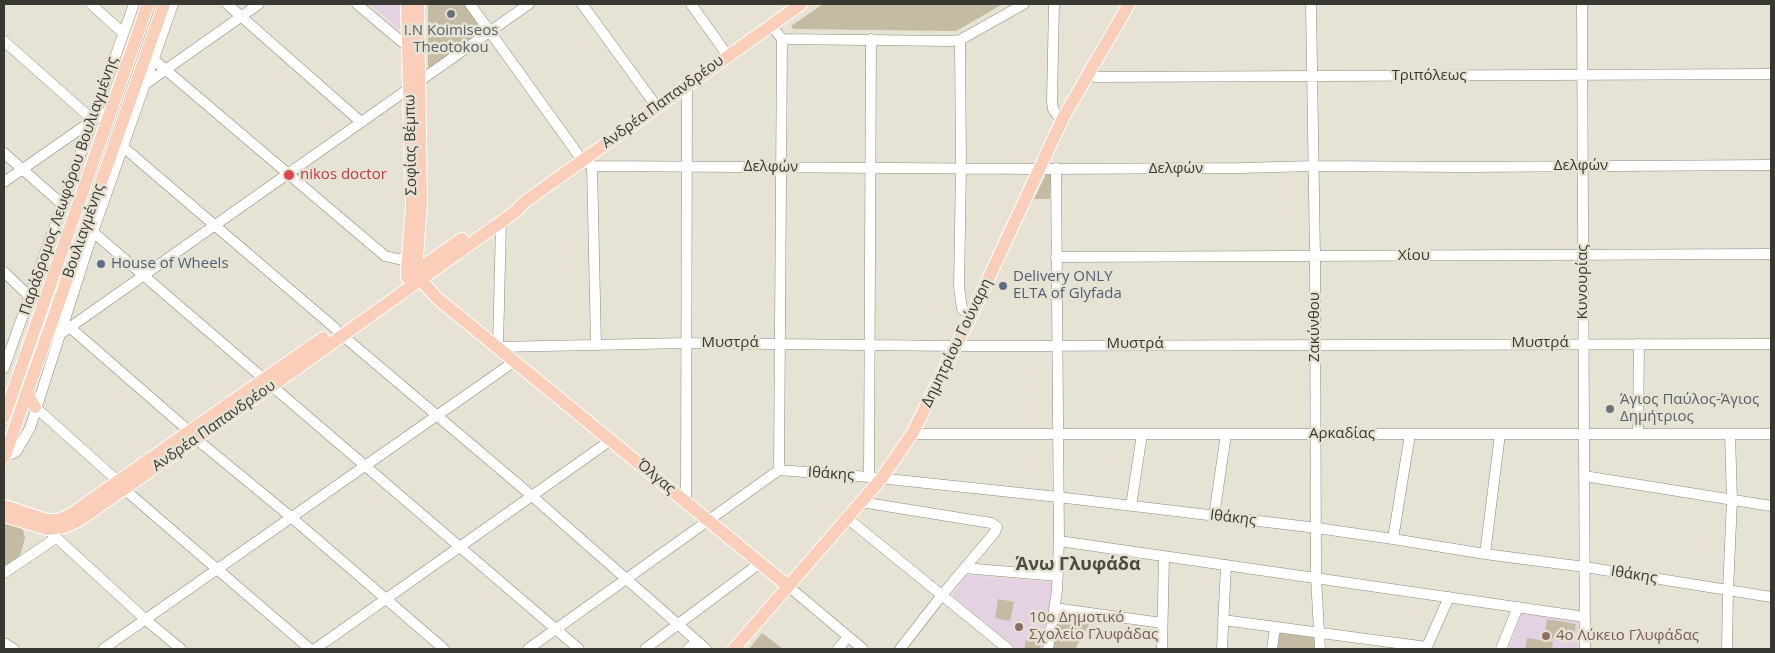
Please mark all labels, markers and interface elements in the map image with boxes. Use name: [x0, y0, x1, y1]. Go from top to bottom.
marker: I.N Koimiseos Theotokou: [445, 8, 457, 20]
place label: I.N Koimiseos Theotokou: [404, 22, 498, 57]
street label: Ανδρέα Παπανδρέου: [599, 52, 727, 152]
street label: Παράδρομος Λεωφόρου Βουλιαγμένης: [16, 54, 122, 318]
street label: Τριπόλεως: [1391, 67, 1467, 85]
street label: Σοφίας Βέμπω: [401, 94, 421, 196]
street label: Δελφών: [1554, 157, 1608, 175]
street label: Δελφών: [744, 158, 798, 176]
street label: Δελφών: [1149, 160, 1203, 178]
place label: nikos doctor: [300, 166, 387, 184]
marker: nikos doctor: [282, 168, 296, 182]
street label: Βουλιαγμένης: [59, 181, 109, 281]
street label: Κυνουρίας: [1574, 244, 1592, 320]
street label: Χίου: [1398, 247, 1430, 265]
place label: House of Wheels: [111, 255, 229, 273]
marker: House of Wheels: [95, 258, 107, 270]
place label: Delivery ONLY ELTA of Glyfada: [1013, 268, 1122, 303]
street label: Δημητρίου Γούναρη: [918, 276, 996, 410]
marker: Delivery ONLY ELTA of Glyfada: [997, 280, 1009, 292]
street label: Ζακύνθου: [1306, 292, 1324, 362]
street label: Μυστρά: [701, 334, 759, 352]
street label: Μυστρά: [1511, 334, 1569, 352]
street label: Μυστρά: [1106, 335, 1164, 353]
street label: Ανδρέα Παπανδρέου: [149, 377, 279, 475]
place label: Άγιος Παύλος-Άγιος Δημήτριος: [1620, 391, 1759, 426]
marker: Άγιος Παύλος-Άγιος Δημήτριος: [1604, 403, 1616, 415]
street label: Αρκαδίας: [1309, 425, 1375, 443]
street label: Όλγας: [633, 456, 679, 498]
street label: Ιθάκης: [807, 463, 855, 485]
street label: Ιθάκης: [1209, 506, 1257, 530]
district label: Άνω Γλυφάδα: [1015, 554, 1141, 576]
street label: Ιθάκης: [1610, 562, 1658, 588]
place label: 10o Δημοτικό Σχολείο Γλυφάδας: [1029, 609, 1158, 644]
marker: 10o Δημοτικό Σχολείο Γλυφάδας: [1013, 621, 1025, 633]
place label: 4ο Λύκειο Γλυφάδας: [1556, 627, 1699, 645]
marker: 4ο Λύκειο Γλυφάδας: [1540, 630, 1552, 642]

